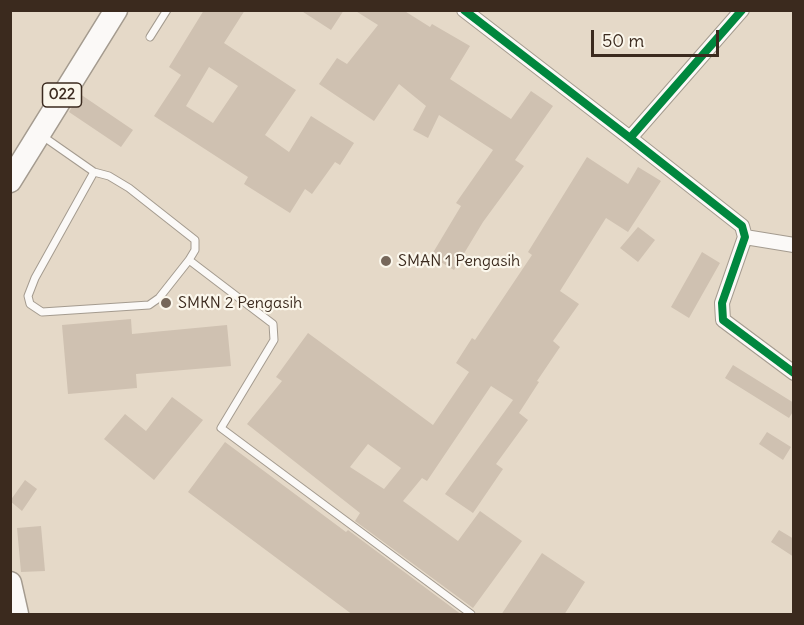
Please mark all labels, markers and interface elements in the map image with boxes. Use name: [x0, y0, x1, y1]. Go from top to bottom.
scale bar: [594, 18, 722, 56]
text: 50 m: [602, 29, 644, 52]
road number: 022: [42, 83, 82, 107]
place label: SMAN 1 Pengasih: [398, 251, 520, 271]
marker: SMAN 1 Pengasih: [379, 254, 393, 268]
place label: SMKN 2 Pengasih: [178, 293, 302, 313]
marker: SMKN 2 Pengasih: [159, 296, 173, 310]

